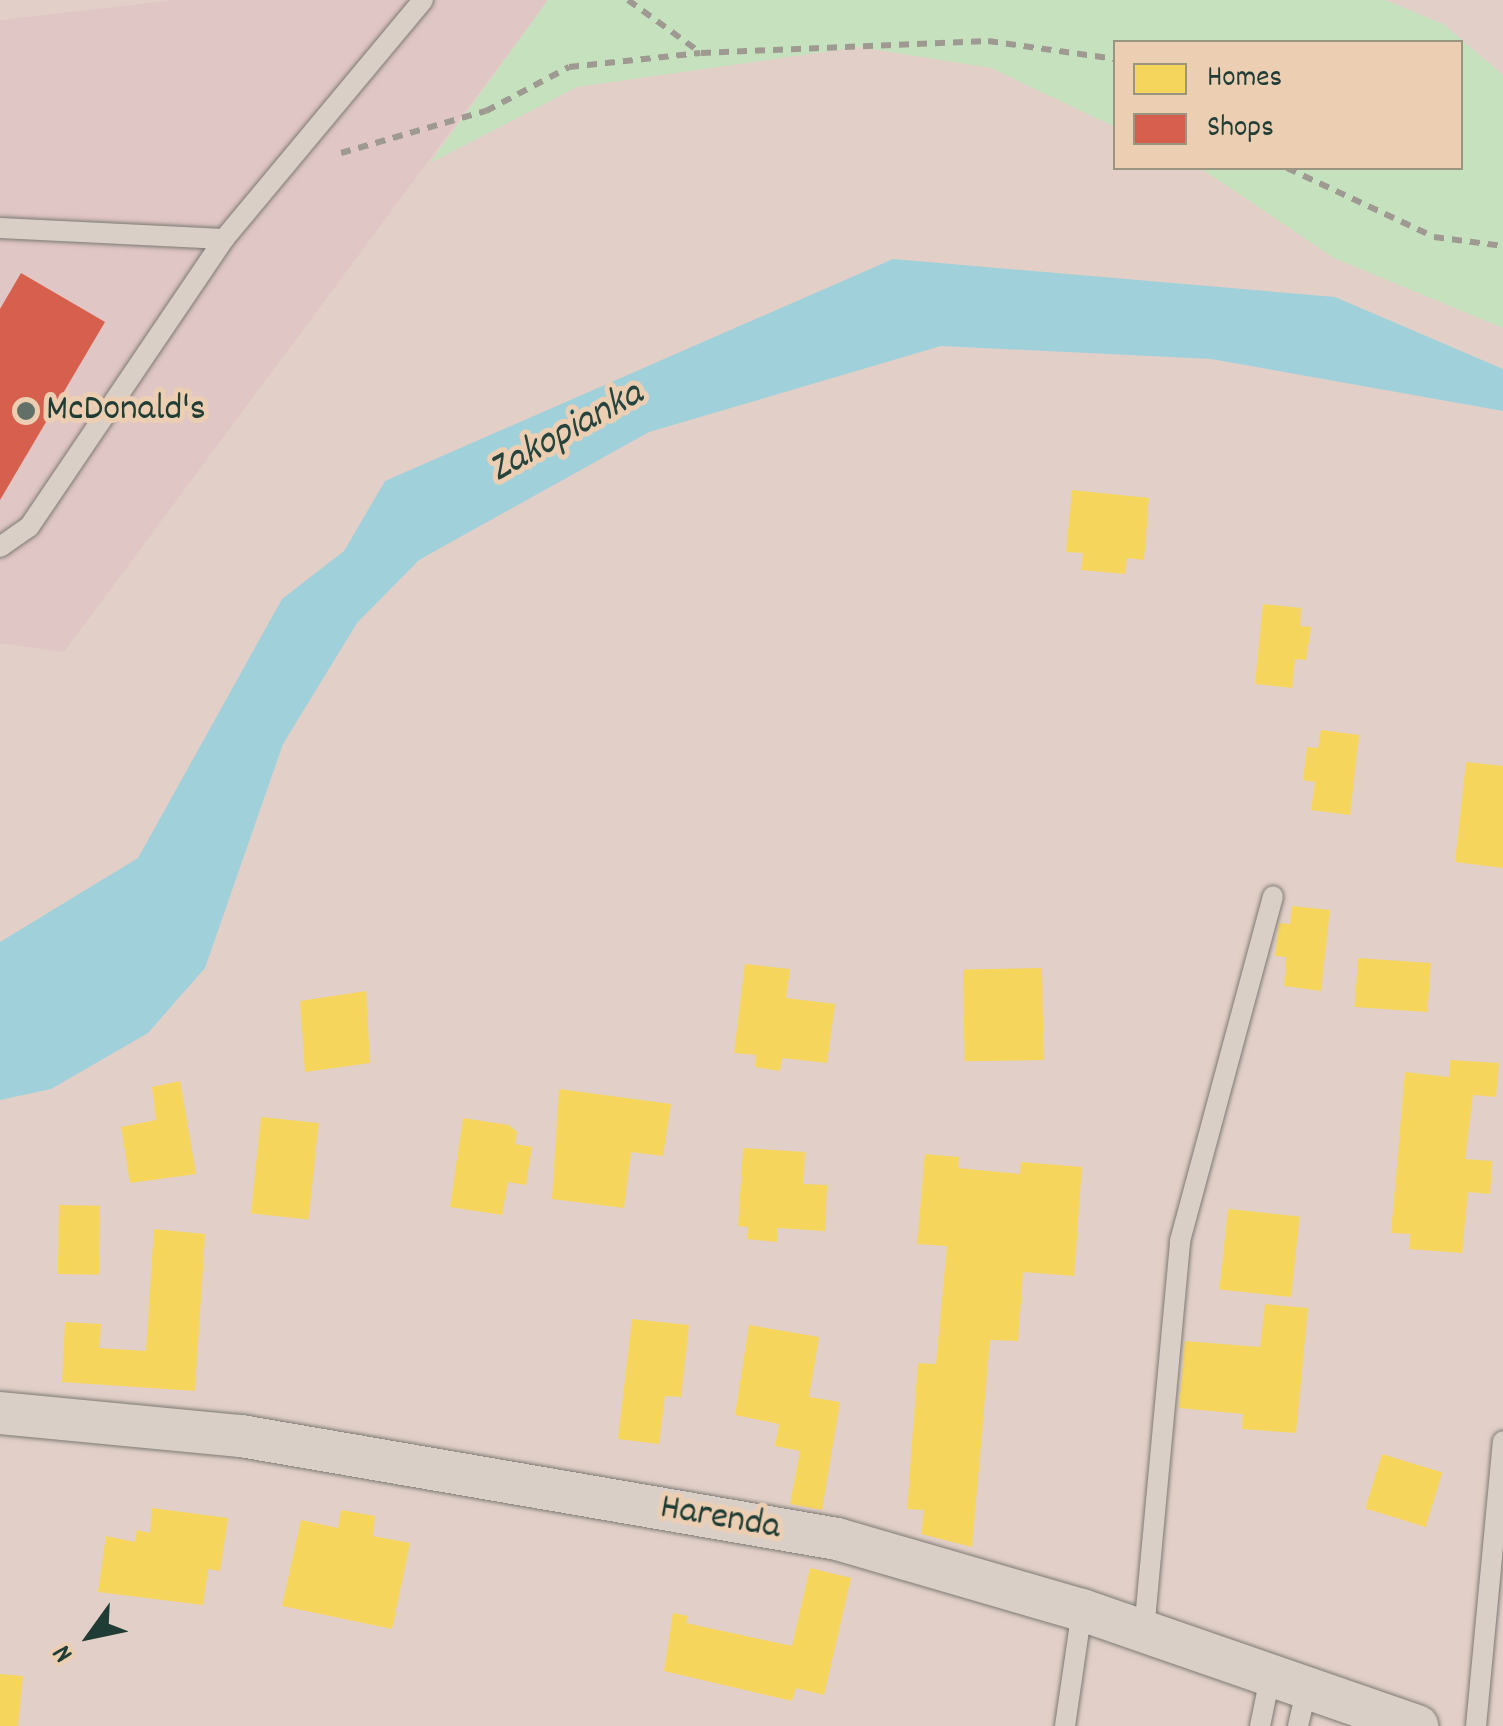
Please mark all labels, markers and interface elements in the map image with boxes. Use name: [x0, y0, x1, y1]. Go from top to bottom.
legend: [1113, 40, 1463, 170]
text: Homes: [1207, 58, 1282, 101]
text: Shops: [1207, 108, 1274, 151]
water label: Zakopianka: [482, 372, 652, 496]
place label: McDonald's: [46, 388, 206, 434]
marker: McDonald's: [15, 400, 37, 422]
street label: Harenda: [656, 1486, 784, 1552]
north arrow: [40, 1586, 140, 1686]
text: N: [44, 1636, 85, 1669]

